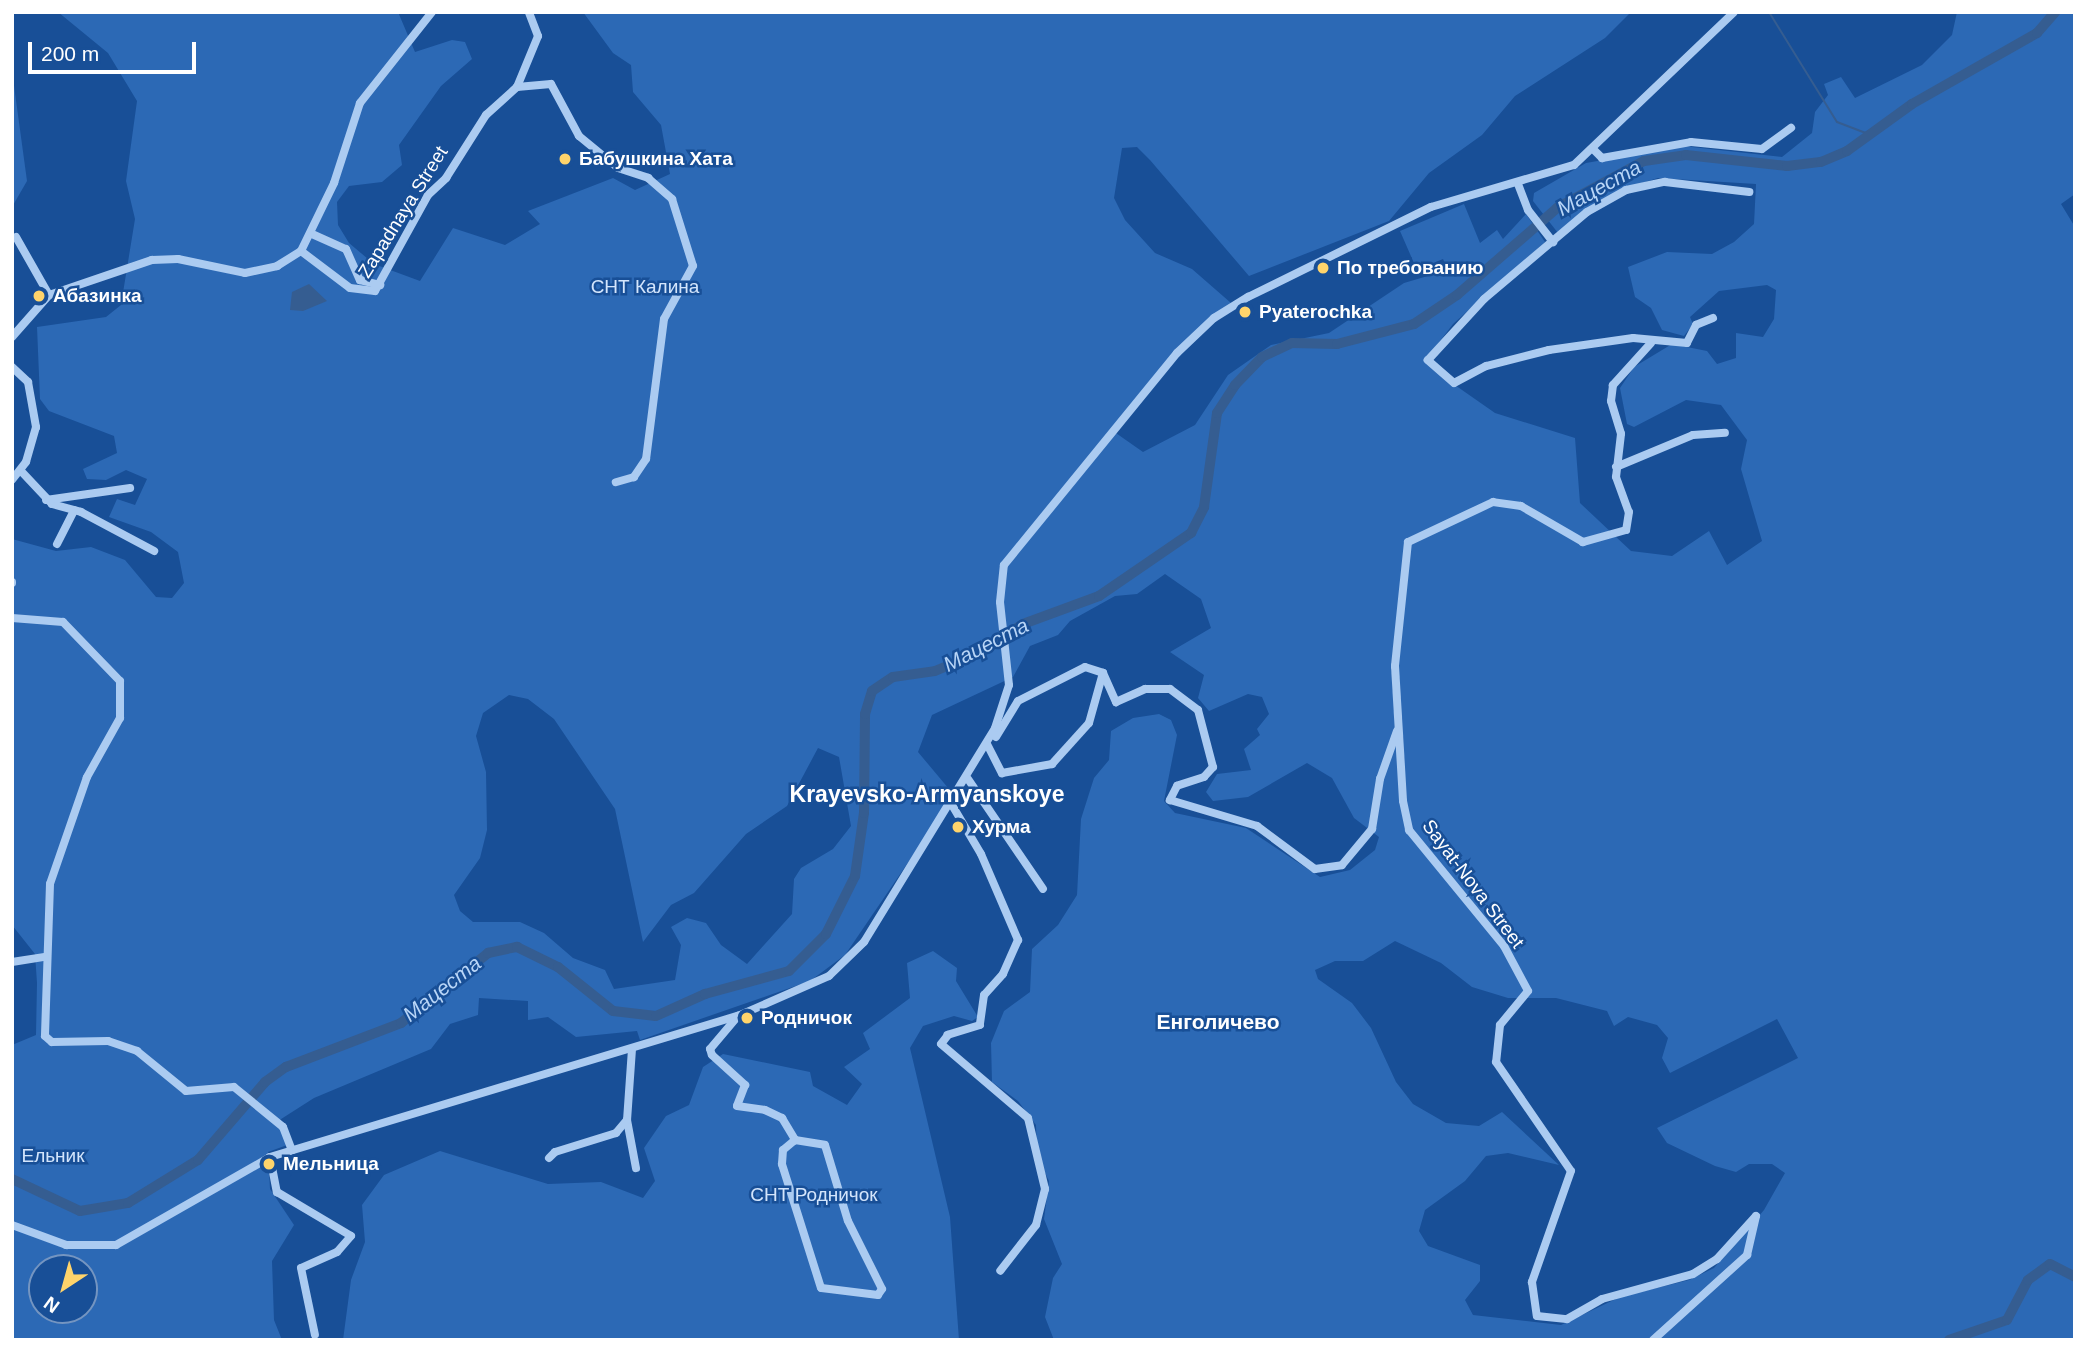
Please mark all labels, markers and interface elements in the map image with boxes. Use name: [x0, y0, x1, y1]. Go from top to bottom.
scale bar: [32, 28, 200, 72]
text: 200 m: [41, 42, 99, 65]
street label: Zapadnaya Street: [353, 142, 453, 282]
place label: Бабушкина Хата: [579, 148, 733, 170]
marker: Бабушкина Хата: [557, 151, 573, 167]
water label: Мацеста: [1553, 155, 1645, 221]
place label: По требованию: [1337, 257, 1483, 279]
marker: По требованию: [1315, 260, 1331, 276]
park label: СНТ Калина: [591, 276, 699, 298]
place label: Абазинка: [53, 285, 142, 307]
marker: Абазинка: [31, 288, 47, 304]
place label: Pyaterochka: [1259, 301, 1372, 323]
marker: Pyaterochka: [1237, 304, 1253, 320]
water label: Мацеста: [939, 613, 1033, 677]
district label: Krayevsko-Armyanskoye: [790, 780, 1064, 808]
street label: Sayat-Nova Street: [1417, 815, 1529, 953]
place label: Хурма: [972, 816, 1030, 838]
marker: Хурма: [950, 819, 966, 835]
water label: Мацеста: [398, 951, 486, 1027]
place label: Родничок: [761, 1007, 852, 1029]
district label: Енголичево: [1156, 1009, 1280, 1035]
marker: Родничок: [739, 1010, 755, 1026]
park label: Ельник: [21, 1145, 85, 1167]
place label: Мельница: [283, 1153, 379, 1175]
marker: Мельница: [261, 1156, 277, 1172]
park label: СНТ Родничок: [750, 1184, 878, 1206]
north arrow: [28, 1254, 98, 1324]
text: N: [40, 1292, 63, 1317]

